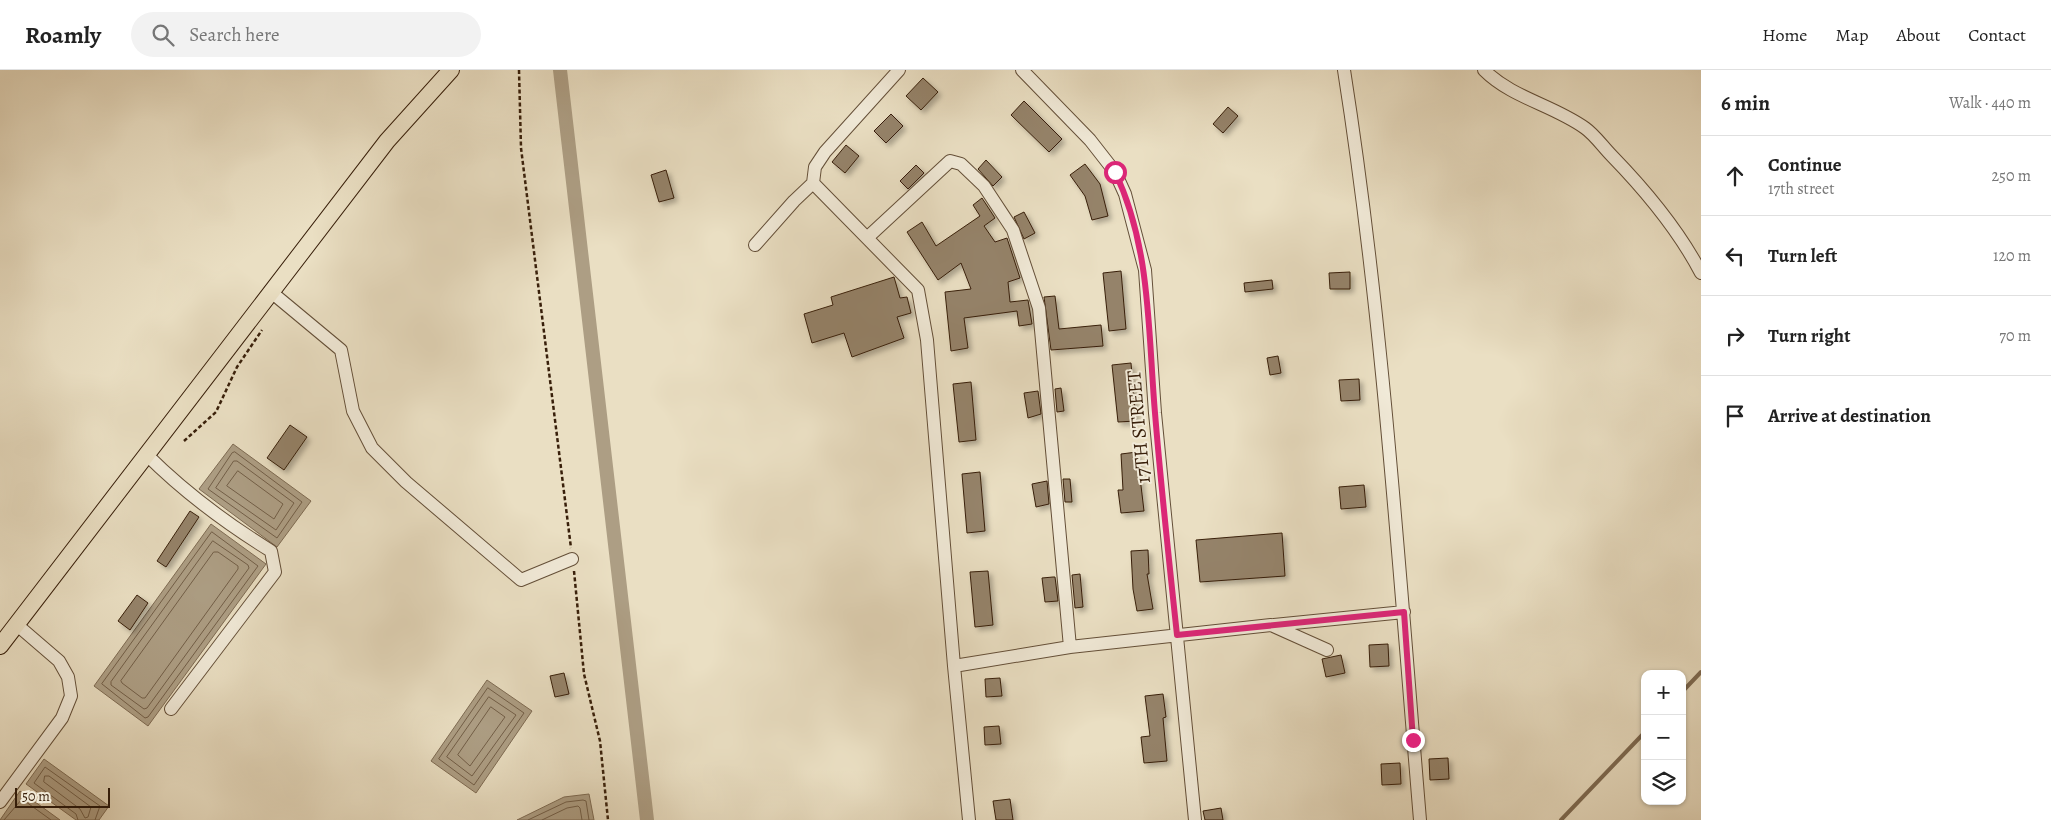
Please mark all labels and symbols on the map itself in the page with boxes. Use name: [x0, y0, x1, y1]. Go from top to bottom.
route start: [1104, 161, 1127, 184]
street label: 17TH STREET: [1120, 369, 1157, 485]
route end: [1402, 729, 1425, 752]
scale bar: [15, 785, 110, 808]

